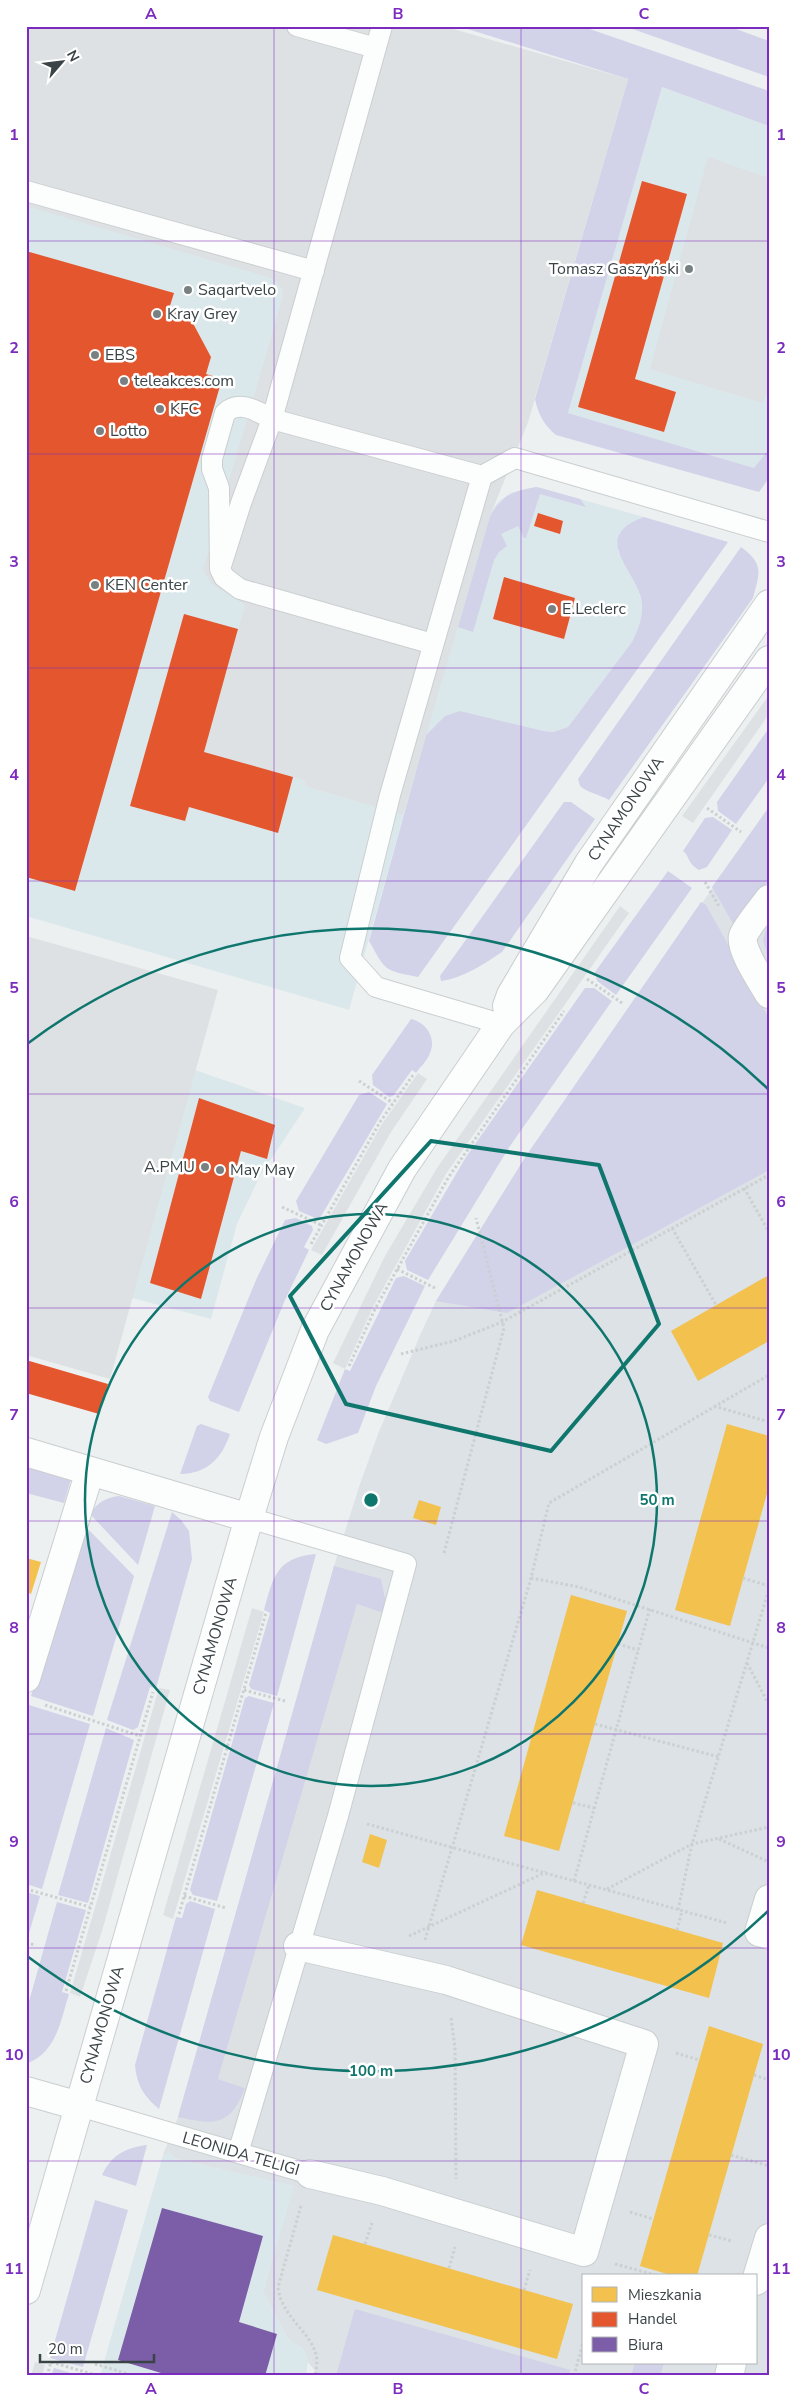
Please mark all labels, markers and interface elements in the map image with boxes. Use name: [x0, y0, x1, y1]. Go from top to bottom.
text: A: [145, 3, 157, 25]
text: B: [392, 3, 404, 25]
text: C: [639, 3, 650, 25]
north arrow: [38, 38, 88, 88]
text: N: [62, 47, 84, 65]
text: 1: [9, 124, 19, 146]
text: 1: [776, 124, 786, 146]
place label: Tomasz Gaszyński: [549, 258, 679, 280]
marker: Tomasz Gaszyński: [683, 263, 695, 275]
place label: Saqartvelo: [198, 279, 276, 301]
marker: Saqartvelo: [182, 284, 194, 296]
place label: Kray Grey: [167, 303, 238, 325]
marker: Kray Grey: [151, 308, 163, 320]
text: 2: [9, 337, 19, 359]
text: 2: [776, 337, 786, 359]
place label: EBS: [105, 344, 135, 366]
marker: EBS: [89, 349, 101, 361]
place label: teleakces.com: [134, 370, 234, 392]
marker: teleakces.com: [118, 375, 130, 387]
place label: KFC: [170, 398, 200, 420]
marker: KFC: [154, 403, 166, 415]
place label: Lotto: [110, 420, 147, 442]
marker: Lotto: [94, 425, 106, 437]
text: 3: [9, 551, 19, 573]
text: 3: [776, 551, 786, 573]
place label: KEN Center: [105, 574, 188, 596]
marker: KEN Center: [89, 579, 101, 591]
place label: E.Leclerc: [562, 598, 626, 620]
marker: E.Leclerc: [546, 603, 558, 615]
street label: CYNAMONOWA: [583, 752, 669, 866]
text: 4: [9, 764, 19, 786]
text: 4: [776, 764, 786, 786]
text: 5: [9, 977, 19, 999]
text: 5: [776, 977, 786, 999]
place label: A.PMU: [144, 1156, 195, 1178]
place label: May May: [230, 1159, 295, 1181]
marker: A.PMU: [199, 1161, 211, 1173]
marker: May May: [214, 1164, 226, 1176]
text: 6: [9, 1191, 19, 1213]
text: 6: [776, 1191, 786, 1213]
street label: CYNAMONOWA: [315, 1198, 393, 1316]
text: 7: [9, 1404, 19, 1426]
text: 7: [776, 1404, 786, 1426]
text: 50 m: [639, 1490, 675, 1510]
centre of rings: [362, 1491, 380, 1509]
street label: CYNAMONOWA: [188, 1574, 242, 1698]
text: 8: [9, 1617, 19, 1639]
text: 8: [776, 1617, 786, 1639]
text: 9: [9, 1831, 19, 1853]
text: 9: [776, 1831, 786, 1853]
street label: CYNAMONOWA: [75, 1963, 129, 2087]
text: 10: [4, 2044, 24, 2066]
text: 10: [771, 2044, 791, 2066]
text: 100 m: [349, 2061, 393, 2081]
street label: LEONIDA TELIGI: [180, 2127, 302, 2181]
text: 11: [4, 2258, 24, 2280]
text: 11: [771, 2258, 791, 2280]
legend: [582, 2274, 758, 2364]
text: Mieszkania: [628, 2285, 702, 2305]
text: Handel: [628, 2309, 678, 2329]
scale bar: [40, 2332, 154, 2364]
text: Biura: [628, 2335, 663, 2355]
text: 20 m: [48, 2339, 83, 2359]
text: A: [145, 2378, 157, 2400]
text: B: [392, 2378, 404, 2400]
text: C: [639, 2378, 650, 2400]

